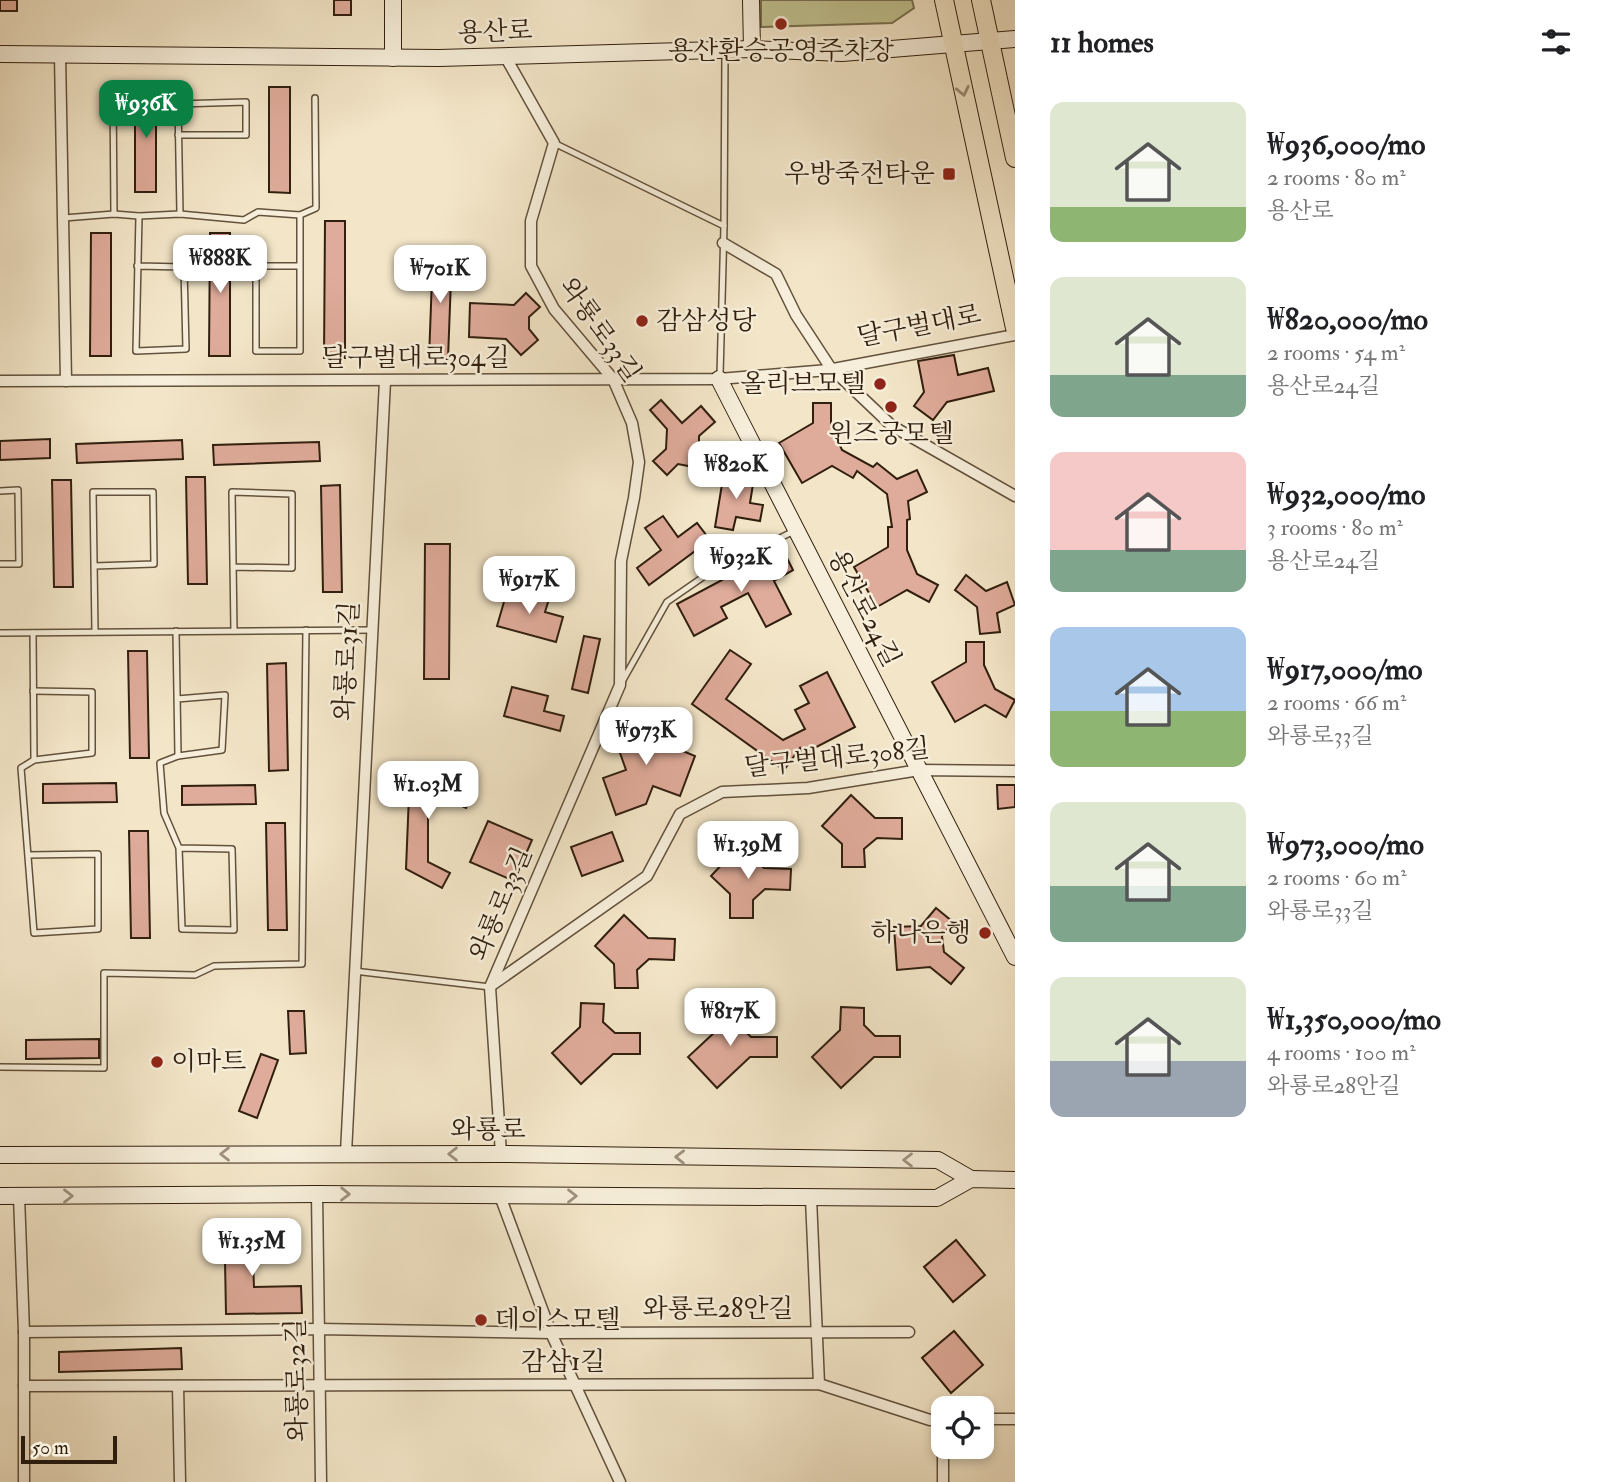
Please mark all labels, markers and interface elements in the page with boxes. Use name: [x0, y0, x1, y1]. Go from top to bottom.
street label: 용산로: [457, 15, 533, 49]
marker: 용산환승공영주차장: [773, 16, 789, 32]
icon: filters: [1537, 23, 1575, 61]
text: 11 homes: [1050, 24, 1154, 61]
place label: 용산환승공영주차장: [668, 35, 894, 67]
pin: ₩936K: [97, 80, 195, 140]
one-way arrow: [955, 85, 970, 97]
text: ₩936K: [115, 88, 177, 117]
text: ₩936,000/mo: [1267, 126, 1425, 163]
icon: home: [1106, 130, 1190, 214]
place label: 우방죽전타운: [784, 158, 935, 190]
text: 2 rooms · 80 m²: [1267, 163, 1406, 192]
marker: 우방죽전타운: [941, 166, 957, 182]
text: 용산로: [1267, 196, 1334, 225]
pin: ₩888K: [171, 236, 269, 295]
text: ₩888K: [189, 243, 251, 272]
pin: ₩701K: [391, 246, 489, 305]
text: ₩701K: [410, 253, 470, 282]
street label: 와룡로33길: [552, 272, 648, 388]
street label: 달구벌대로: [854, 298, 984, 354]
text: ₩820,000/mo: [1267, 301, 1428, 338]
place label: 감삼성당: [656, 305, 756, 337]
icon: home: [1106, 305, 1190, 389]
marker: 감삼성당: [634, 313, 650, 329]
text: 2 rooms · 54 m²: [1267, 338, 1405, 367]
street label: 달구벌대로304길: [322, 342, 510, 374]
place label: 올리브모텔: [740, 368, 866, 400]
text: 용산로24길: [1267, 371, 1380, 400]
marker: 올리브모텔: [872, 376, 888, 392]
marker: 윈즈궁모텔: [883, 399, 899, 415]
place label: 윈즈궁모텔: [828, 418, 954, 450]
pin: ₩820K: [687, 442, 785, 501]
text: ₩820K: [704, 449, 768, 478]
text: ₩932,000/mo: [1267, 476, 1425, 513]
icon: home: [1106, 480, 1190, 564]
text: 3 rooms · 80 m²: [1267, 513, 1403, 542]
pin: ₩932K: [692, 534, 790, 594]
text: ₩932K: [710, 542, 772, 571]
street label: 용산로24길: [821, 544, 907, 672]
text: 용산로24길: [1267, 546, 1380, 575]
pin: ₩917K: [480, 556, 578, 616]
text: ₩917K: [499, 564, 559, 593]
street label: 와룡로31길: [328, 600, 366, 722]
text: ₩917,000/mo: [1267, 651, 1422, 688]
icon: home: [1106, 655, 1190, 739]
text: 2 rooms · 66 m²: [1267, 688, 1406, 717]
pin: ₩973K: [597, 708, 695, 767]
text: ₩973K: [616, 715, 676, 744]
text: 와룡로33길: [1267, 721, 1374, 750]
street label: 달구벌대로308길: [743, 732, 931, 784]
pin: ₩1.03M: [371, 762, 485, 821]
text: ₩1.03M: [393, 769, 463, 798]
pin: ₩1.39M: [691, 822, 805, 881]
text: ₩973,000/mo: [1267, 826, 1424, 863]
text: ₩1.39M: [713, 829, 783, 858]
icon: home: [1106, 830, 1190, 914]
street label: 와룡로33길: [463, 842, 539, 966]
text: 2 rooms · 60 m²: [1267, 863, 1407, 892]
text: 와룡로33길: [1267, 896, 1374, 925]
place label: 하나은행: [871, 917, 971, 949]
marker: 하나은행: [977, 925, 993, 941]
pin: ₩817K: [681, 988, 779, 1048]
text: ₩817K: [700, 996, 760, 1025]
text: ₩1,350,000/mo: [1267, 1001, 1441, 1038]
icon: home: [1106, 1005, 1190, 1089]
text: 4 rooms · 100 m²: [1267, 1038, 1416, 1067]
place label: 이마트: [171, 1046, 246, 1078]
marker: 이마트: [149, 1054, 165, 1070]
text: 와룡로28안길: [1267, 1071, 1401, 1100]
street label: 와룡로: [450, 1114, 526, 1146]
one-way arrow: [220, 1146, 230, 1162]
one-way arrow: [447, 1146, 458, 1162]
one-way arrow: [675, 1149, 685, 1165]
one-way arrow: [902, 1152, 913, 1168]
one-way arrow: [340, 1186, 350, 1202]
one-way arrow: [63, 1188, 74, 1204]
one-way arrow: [567, 1188, 578, 1204]
pin: ₩1.35M: [195, 1218, 309, 1278]
text: ₩1.35M: [218, 1226, 286, 1255]
street label: 와룡로28안길: [643, 1293, 793, 1325]
place label: 데이스모텔: [495, 1304, 621, 1336]
marker: 데이스모텔: [473, 1312, 489, 1328]
street label: 와룡로32길: [280, 1318, 314, 1442]
street label: 감삼1길: [521, 1346, 605, 1378]
map controls: [931, 1396, 994, 1459]
button: locate: [931, 1396, 994, 1459]
scale bar: [21, 1433, 117, 1465]
text: 50 m: [32, 1436, 69, 1460]

